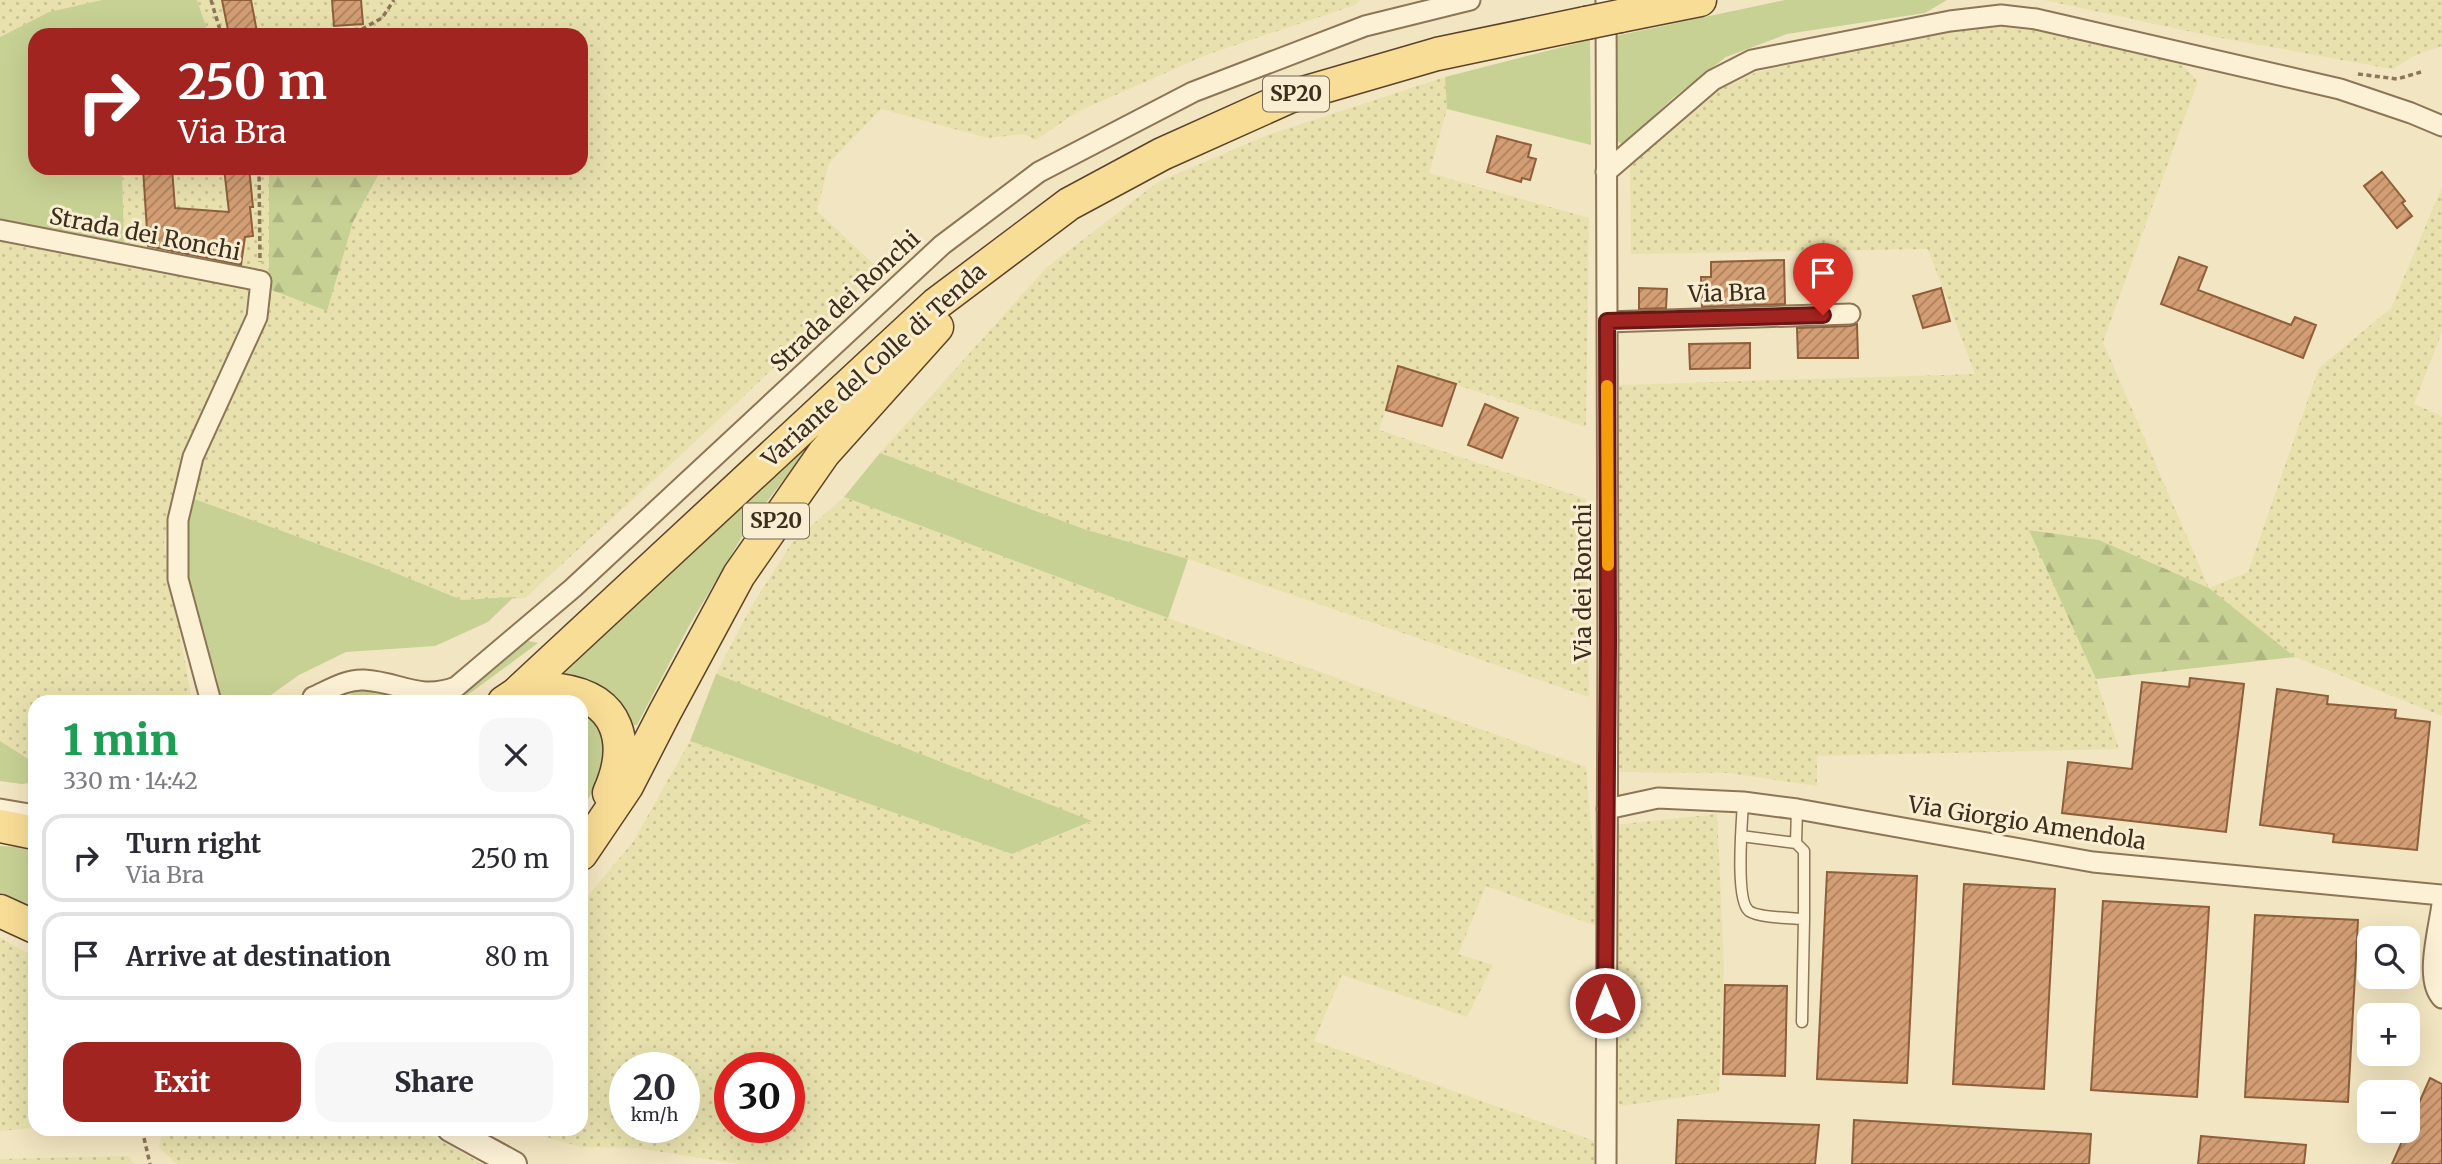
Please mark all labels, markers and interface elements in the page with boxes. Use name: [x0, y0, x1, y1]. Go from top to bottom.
text: 250 m: [178, 51, 327, 112]
icon: right: [63, 56, 154, 147]
road number: SP20: [1263, 76, 1329, 112]
text: Via Bra: [178, 112, 287, 152]
street label: Strada dei Ronchi: [47, 201, 243, 266]
street label: Strada dei Ronchi: [764, 224, 926, 377]
pin: [1793, 243, 1853, 315]
icon: arrive: [1804, 254, 1842, 292]
street label: Variante del Colle di Tenda: [755, 256, 992, 474]
street label: Via Bra: [1686, 277, 1767, 308]
street label: Via dei Ronchi: [1568, 503, 1597, 662]
road number: SP20: [743, 504, 809, 538]
text: 1 min: [63, 714, 178, 766]
button: close: [479, 718, 553, 792]
text: 330 m · 14:42: [63, 766, 198, 795]
street label: Via Giorgio Amendola: [1905, 789, 2148, 856]
text: Turn right: [126, 827, 261, 860]
icon: right: [67, 839, 105, 877]
text: 250 m: [471, 842, 549, 875]
text: Via Bra: [126, 860, 204, 889]
map controls: [2357, 926, 2420, 1143]
button: search: [2357, 926, 2420, 989]
icon: arrive: [67, 937, 105, 975]
text: Arrive at destination: [126, 940, 391, 973]
text: 80 m: [485, 940, 549, 973]
position arrow: [1568, 966, 1642, 1040]
button: +: [2357, 1003, 2420, 1066]
button: Exit: [63, 1042, 301, 1122]
button: Share: [315, 1042, 553, 1122]
speed limit sign: 30: [714, 1052, 805, 1143]
text: 20: [633, 1066, 676, 1110]
button: −: [2357, 1080, 2420, 1143]
text: km/h: [631, 1103, 678, 1126]

